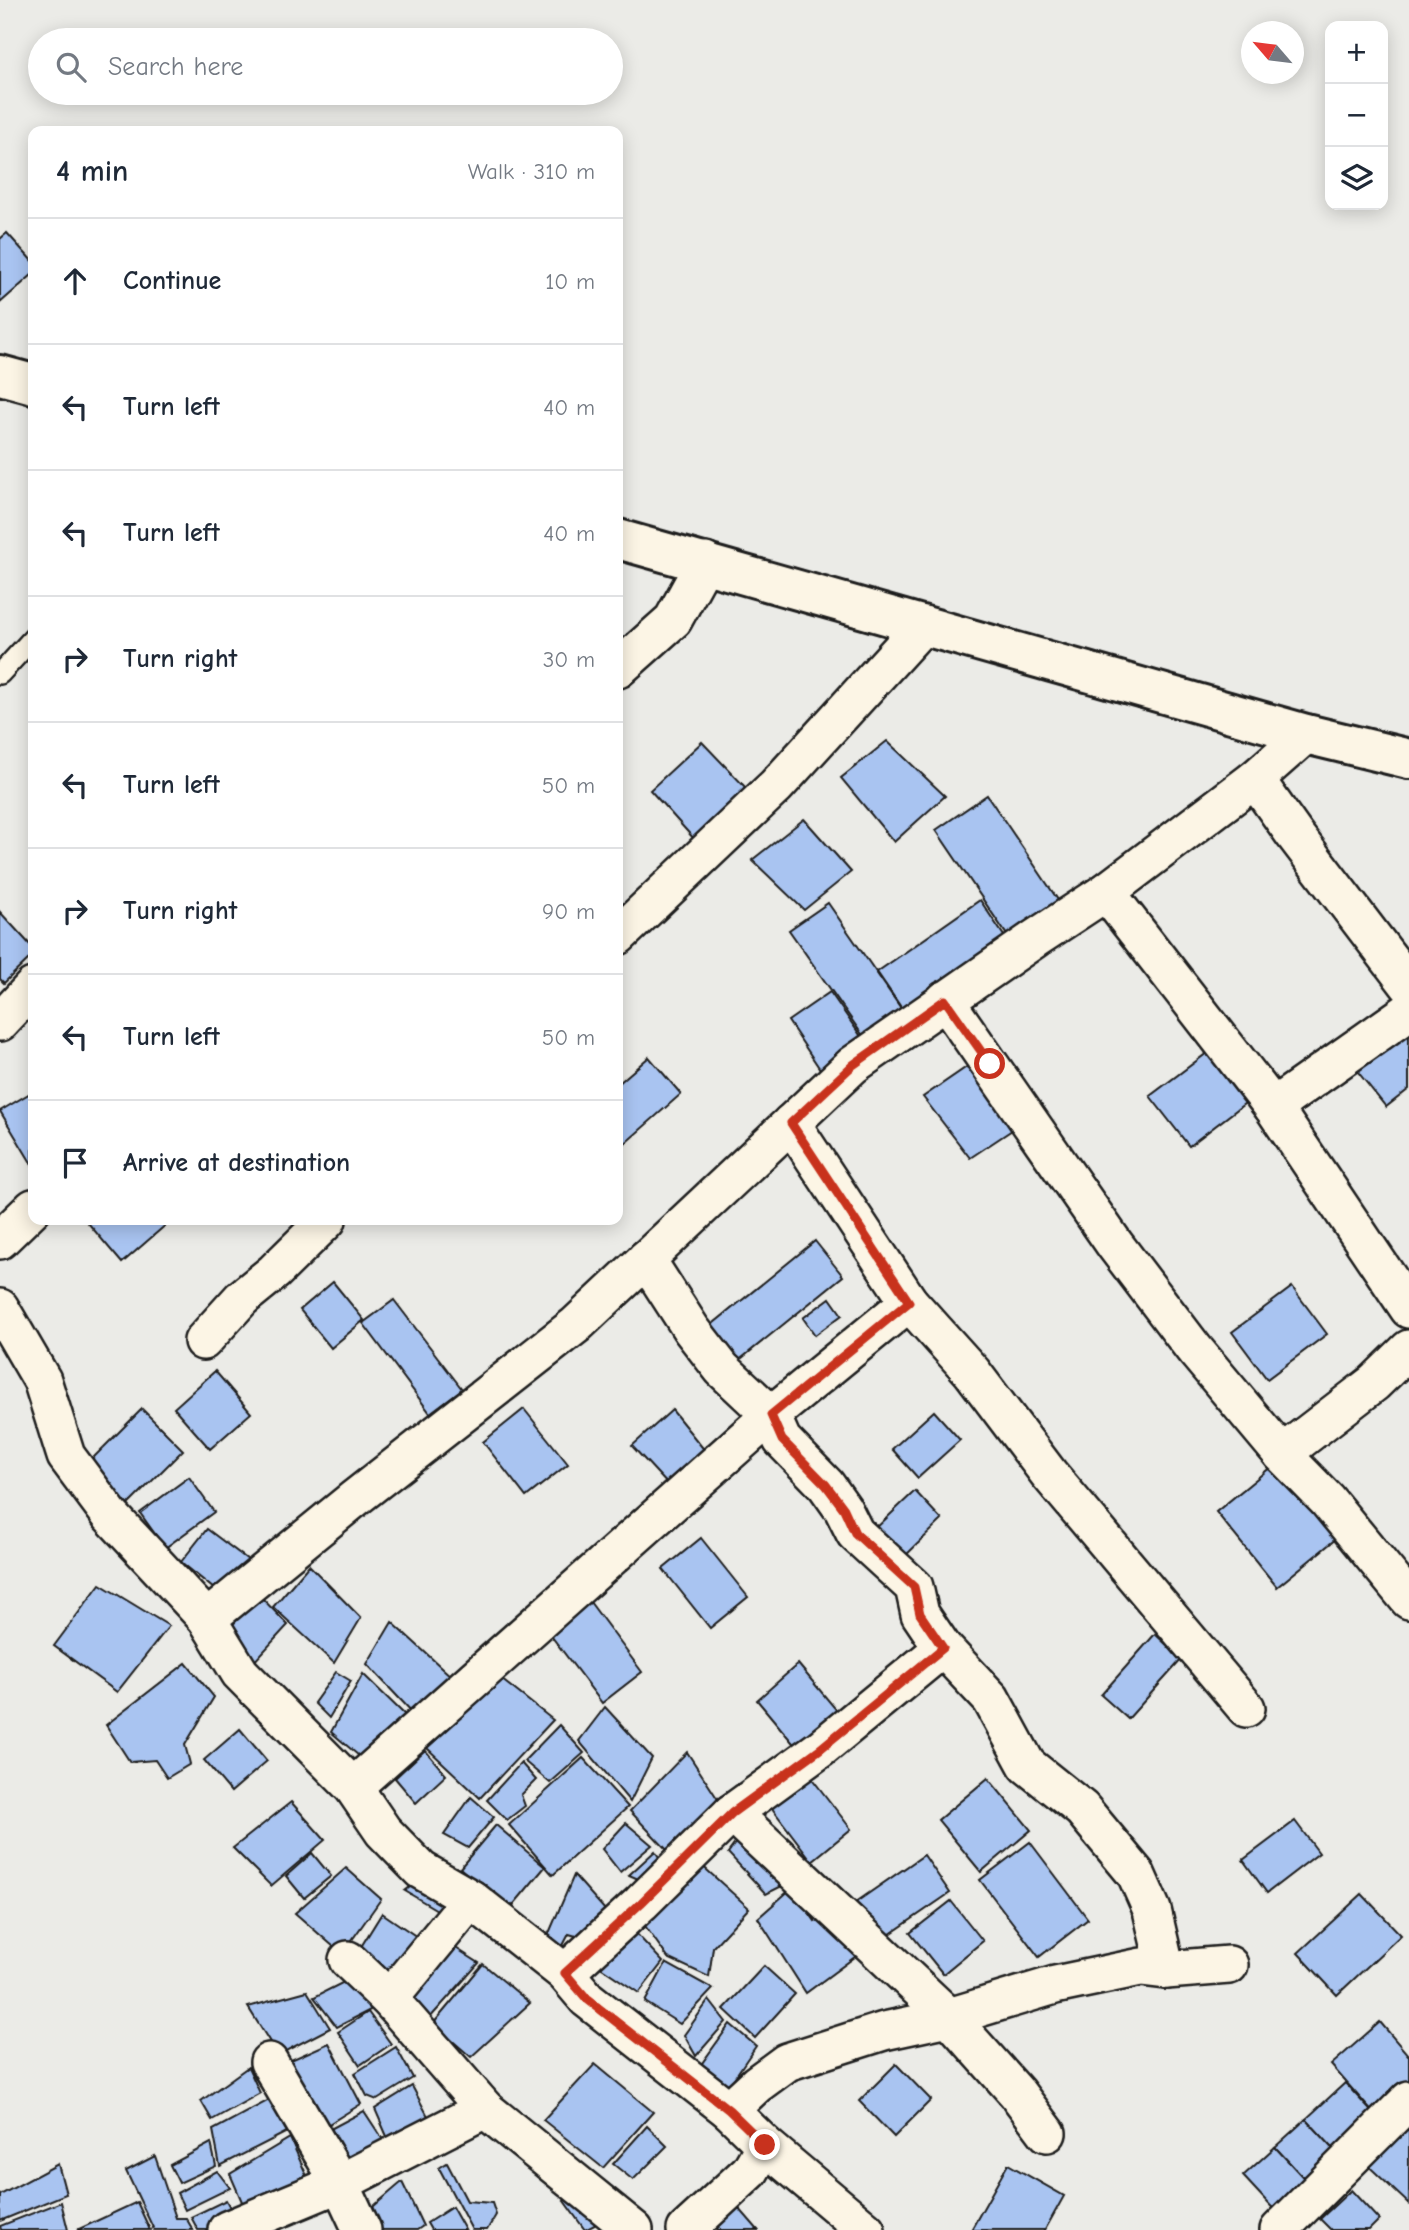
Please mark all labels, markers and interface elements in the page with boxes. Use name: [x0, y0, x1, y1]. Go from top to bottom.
north arrow: [1241, 21, 1304, 84]
map controls: [1325, 21, 1388, 210]
button: +: [1325, 21, 1388, 84]
search box: [28, 28, 623, 105]
icon: search: [52, 48, 90, 86]
text: Search here: [108, 52, 243, 82]
button: −: [1325, 84, 1388, 147]
button: layers: [1325, 147, 1388, 210]
text: 4 min: [56, 154, 128, 189]
text: Walk · 310 m: [468, 158, 595, 185]
icon: ahead: [56, 262, 94, 300]
text: Continue: [123, 266, 221, 296]
text: 10 m: [545, 268, 595, 295]
icon: left: [56, 388, 94, 426]
text: Turn left: [123, 392, 220, 422]
text: 40 m: [543, 394, 595, 421]
icon: left: [56, 514, 94, 552]
text: Turn left: [123, 518, 220, 548]
text: 40 m: [543, 520, 595, 547]
icon: right: [56, 640, 94, 678]
text: Turn right: [123, 644, 237, 674]
text: 30 m: [543, 646, 595, 673]
icon: left: [56, 766, 94, 804]
text: Turn left: [123, 770, 220, 800]
text: 50 m: [542, 772, 595, 799]
icon: right: [56, 892, 94, 930]
text: Turn right: [123, 896, 237, 926]
text: 90 m: [542, 898, 595, 925]
icon: left: [56, 1018, 94, 1056]
text: Turn left: [123, 1022, 220, 1052]
text: 50 m: [542, 1024, 595, 1051]
route start: [974, 1048, 1005, 1079]
icon: arrive: [56, 1144, 94, 1182]
text: Arrive at destination: [123, 1148, 350, 1178]
route end: [749, 2129, 780, 2160]

